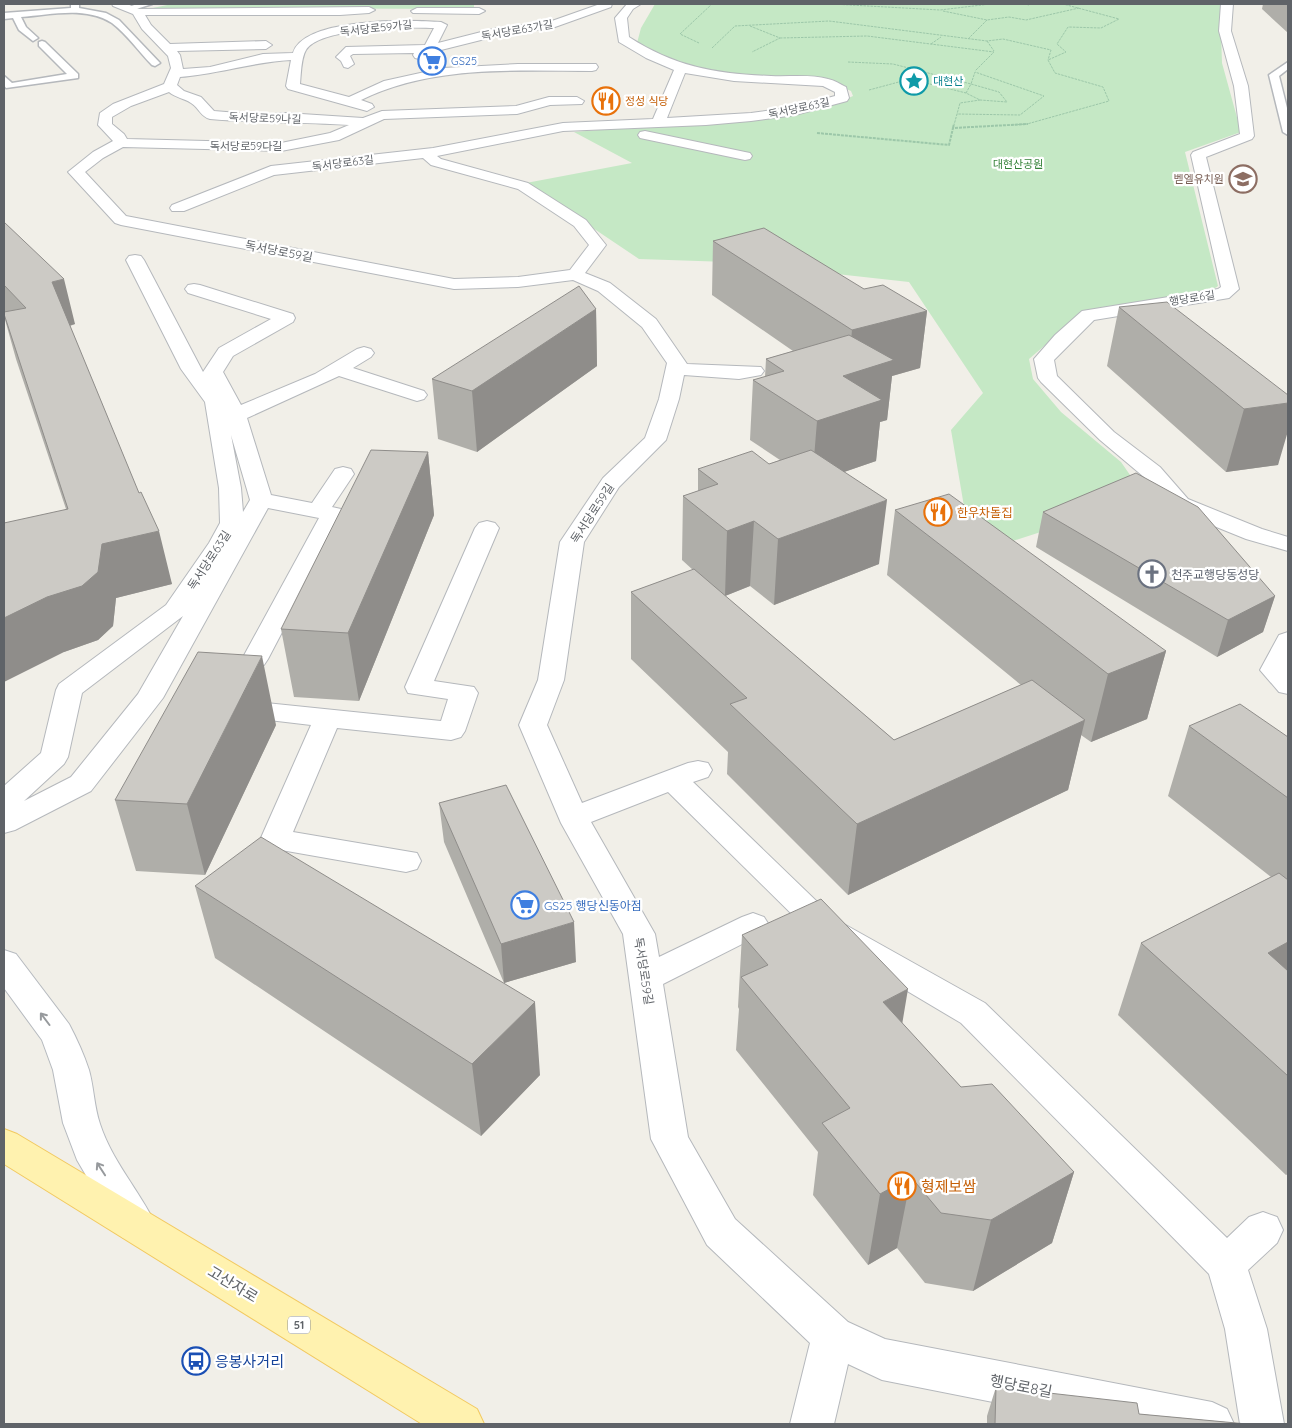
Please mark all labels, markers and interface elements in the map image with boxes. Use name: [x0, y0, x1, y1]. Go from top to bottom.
street label: 독서당로59가길: [339, 17, 413, 39]
street label: 독서당로63가길: [480, 17, 554, 43]
supermarket icon: GS25: [417, 46, 447, 76]
place label: GS25: [451, 54, 477, 68]
place icon: 대현산: [899, 66, 929, 96]
place label: 대현산: [933, 74, 963, 88]
restaurant icon: 정성 식당: [591, 86, 621, 116]
place label: 정성 식당: [625, 94, 668, 108]
street label: 독서당로63길: [767, 95, 831, 121]
street label: 독서당로59나길: [228, 110, 302, 126]
street label: 독서당로59다길: [210, 139, 282, 153]
street label: 독서당로63길: [311, 152, 375, 174]
park label: 대현산공원: [993, 157, 1043, 171]
school or university icon: 벧엘유치원: [1228, 164, 1258, 194]
place label: 벧엘유치원: [1173, 172, 1224, 186]
street label: 독서당로59길: [244, 237, 314, 265]
street label: 행당로6길: [1168, 287, 1216, 309]
street label: 독서당로59길: [567, 480, 617, 546]
restaurant icon: 한우차돌집: [923, 497, 953, 527]
place label: 한우차돌집: [957, 505, 1012, 520]
street label: 독서당로63길: [184, 527, 234, 593]
church icon: 천주교행당동성당: [1137, 559, 1167, 589]
place label: 천주교행당동성당: [1171, 567, 1259, 582]
supermarket icon: GS25 행당신동아점: [510, 890, 540, 920]
place label: GS25 행당신동아점: [544, 898, 642, 913]
street label: 독서당로59길: [631, 936, 657, 1006]
one-way arrow: [40, 1012, 50, 1026]
one-way arrow: [96, 1162, 107, 1176]
restaurant icon: 형제보쌈: [887, 1171, 917, 1201]
place label: 형제보쌈: [921, 1177, 976, 1196]
street label: 고산자로: [204, 1262, 262, 1306]
road number: 51: [288, 1316, 310, 1334]
bus stop icon: 응봉사거리: [181, 1346, 211, 1376]
place label: 응봉사거리: [215, 1352, 284, 1371]
street label: 행당로8길: [988, 1371, 1054, 1401]

